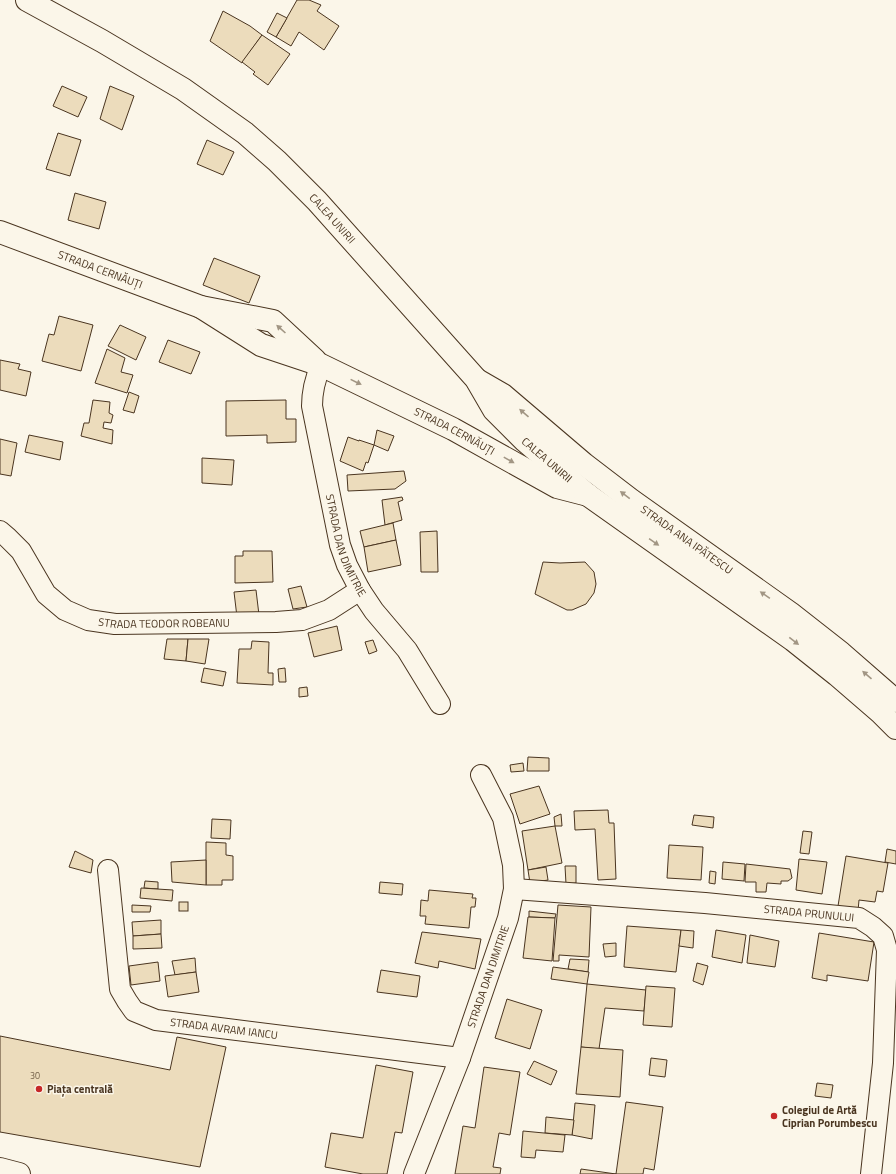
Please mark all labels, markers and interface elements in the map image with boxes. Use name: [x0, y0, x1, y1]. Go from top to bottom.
street label: CALEA UNIRII: [306, 190, 359, 247]
street label: STRADA CERNĂUȚI: [56, 246, 145, 293]
one-way arrow: [276, 325, 286, 334]
one-way arrow: [350, 379, 361, 385]
street label: STRADA CERNĂUȚI: [411, 403, 498, 459]
one-way arrow: [519, 408, 529, 417]
street label: CALEA UNIRII: [518, 433, 576, 486]
one-way arrow: [503, 456, 515, 463]
one-way arrow: [619, 491, 630, 499]
street label: STRADA DAN DIMITRIE: [322, 493, 370, 600]
street label: STRADA ANA IPĂTESCU: [637, 501, 736, 578]
one-way arrow: [649, 538, 660, 546]
one-way arrow: [759, 591, 770, 599]
street label: STRADA TEODOR ROBEANU: [97, 614, 230, 632]
one-way arrow: [789, 637, 800, 646]
one-way arrow: [862, 670, 872, 679]
street label: STRADA PRUNULUI: [763, 901, 855, 925]
street label: STRADA DAN DIMITRIE: [463, 923, 513, 1030]
street label: STRADA AVRAM IANCU: [169, 1014, 279, 1043]
house number: 30: [30, 1069, 40, 1082]
place label: Piața centrală: [47, 1081, 113, 1097]
marker: Piața centrală: [34, 1084, 44, 1094]
place label: Colegiul de Artă Ciprian Porumbescu: [782, 1102, 877, 1131]
marker: Colegiul de Artă Ciprian Porumbescu: [769, 1111, 779, 1121]

